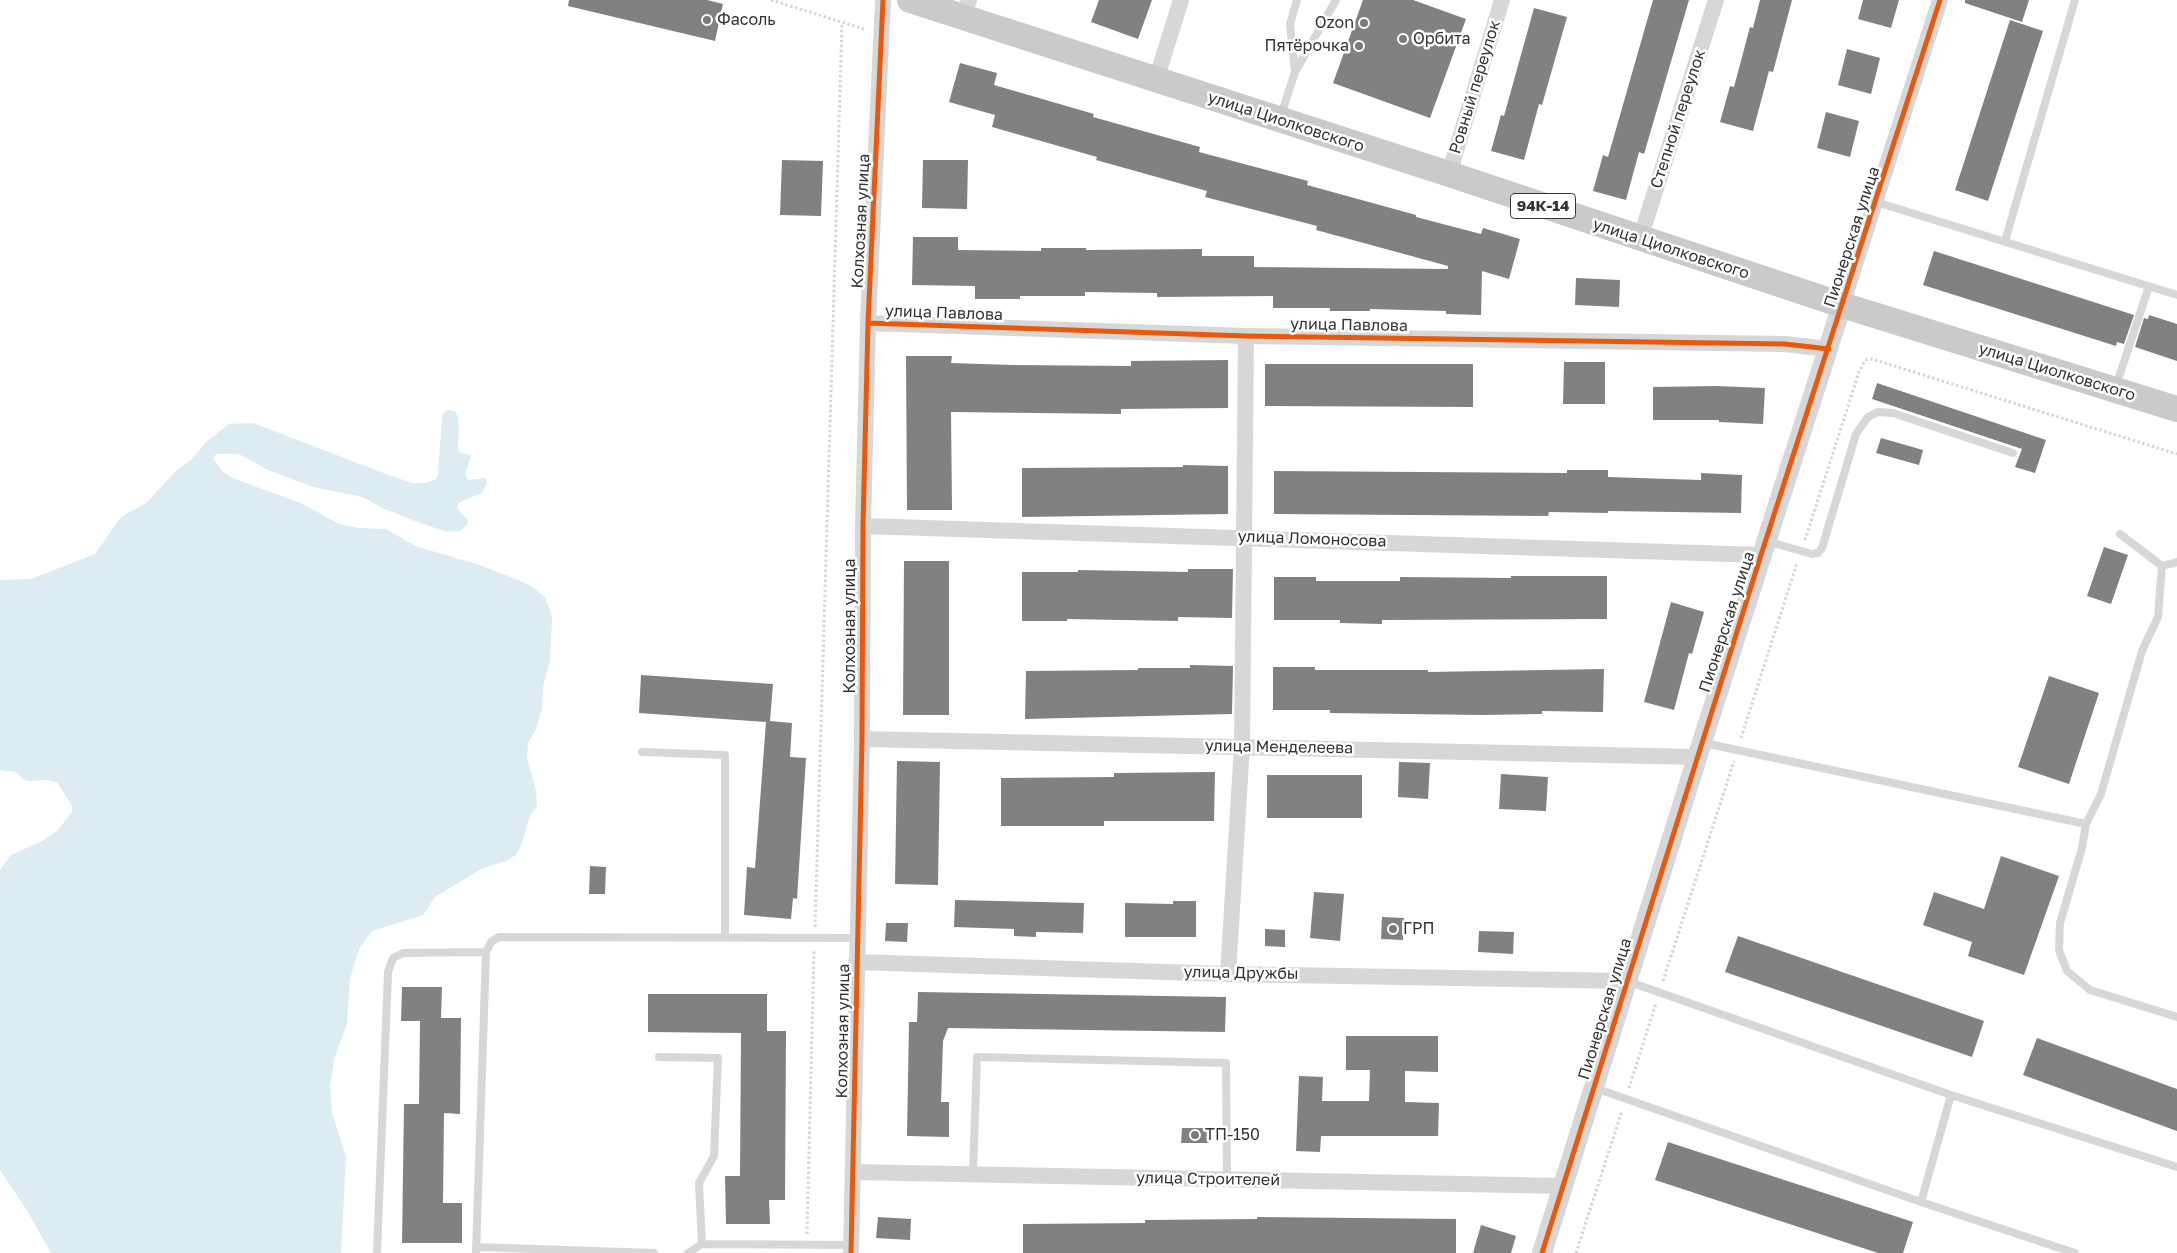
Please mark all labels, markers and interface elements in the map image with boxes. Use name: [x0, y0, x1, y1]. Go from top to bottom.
place label: Фасоль: [717, 10, 776, 30]
place label: Ozon: [1315, 13, 1354, 33]
marker: Фасоль: [701, 14, 713, 26]
marker: Ozon: [1358, 17, 1370, 29]
street label: Ровный переулок: [1446, 18, 1504, 156]
place label: Орбита: [1413, 29, 1471, 49]
marker: Орбита: [1397, 33, 1409, 45]
place label: Пятёрочка: [1265, 36, 1349, 56]
marker: Пятёрочка: [1353, 40, 1365, 52]
street label: Степной переулок: [1646, 47, 1710, 191]
street label: улица Циолковского: [1205, 88, 1367, 156]
street label: Колхозная улица: [848, 153, 874, 289]
street label: Пионерская улица: [1820, 164, 1884, 310]
road number: 94К-14: [1510, 194, 1576, 218]
street label: улица Циолковского: [1590, 215, 1752, 283]
street label: улица Павлова: [885, 301, 1003, 325]
street label: улица Павлова: [1290, 314, 1408, 336]
street label: улица Циолковского: [1976, 339, 2138, 405]
street label: улица Ломоносова: [1237, 527, 1387, 551]
street label: Пионерская улица: [1695, 549, 1759, 695]
street label: Колхозная улица: [840, 559, 860, 693]
street label: улица Менделеева: [1205, 736, 1353, 758]
place label: ГРП: [1403, 919, 1434, 939]
marker: ГРП: [1387, 923, 1399, 935]
street label: Пионерская улица: [1574, 936, 1636, 1082]
street label: улица Дружбы: [1183, 962, 1299, 984]
street label: Колхозная улица: [832, 963, 854, 1099]
place label: ТП-150: [1205, 1125, 1260, 1145]
marker: ТП-150: [1189, 1129, 1201, 1141]
street label: улица Строителей: [1136, 1168, 1280, 1190]

